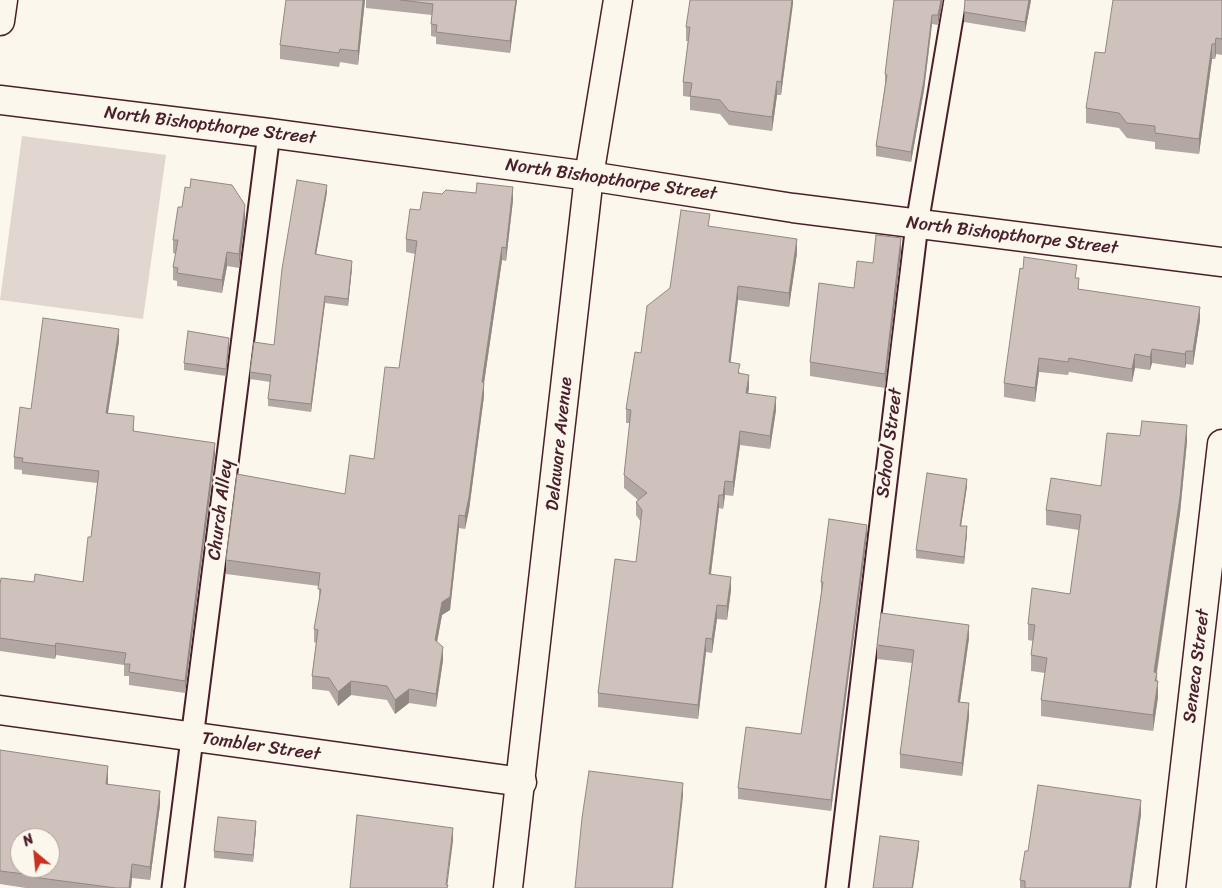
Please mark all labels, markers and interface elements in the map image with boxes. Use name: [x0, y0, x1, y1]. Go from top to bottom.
street label: North Bishopthorpe Street: [103, 102, 317, 150]
street label: North Bishopthorpe Street: [504, 154, 718, 206]
street label: North Bishopthorpe Street: [905, 212, 1119, 260]
street label: Delaware Avenue: [542, 376, 578, 512]
street label: School Street: [873, 387, 907, 499]
street label: Church Alley: [204, 458, 238, 562]
street label: Seneca Street: [1179, 608, 1215, 724]
street label: Tombler Street: [200, 728, 322, 766]
text: N: [18, 827, 38, 854]
north arrow: [10, 828, 60, 878]

